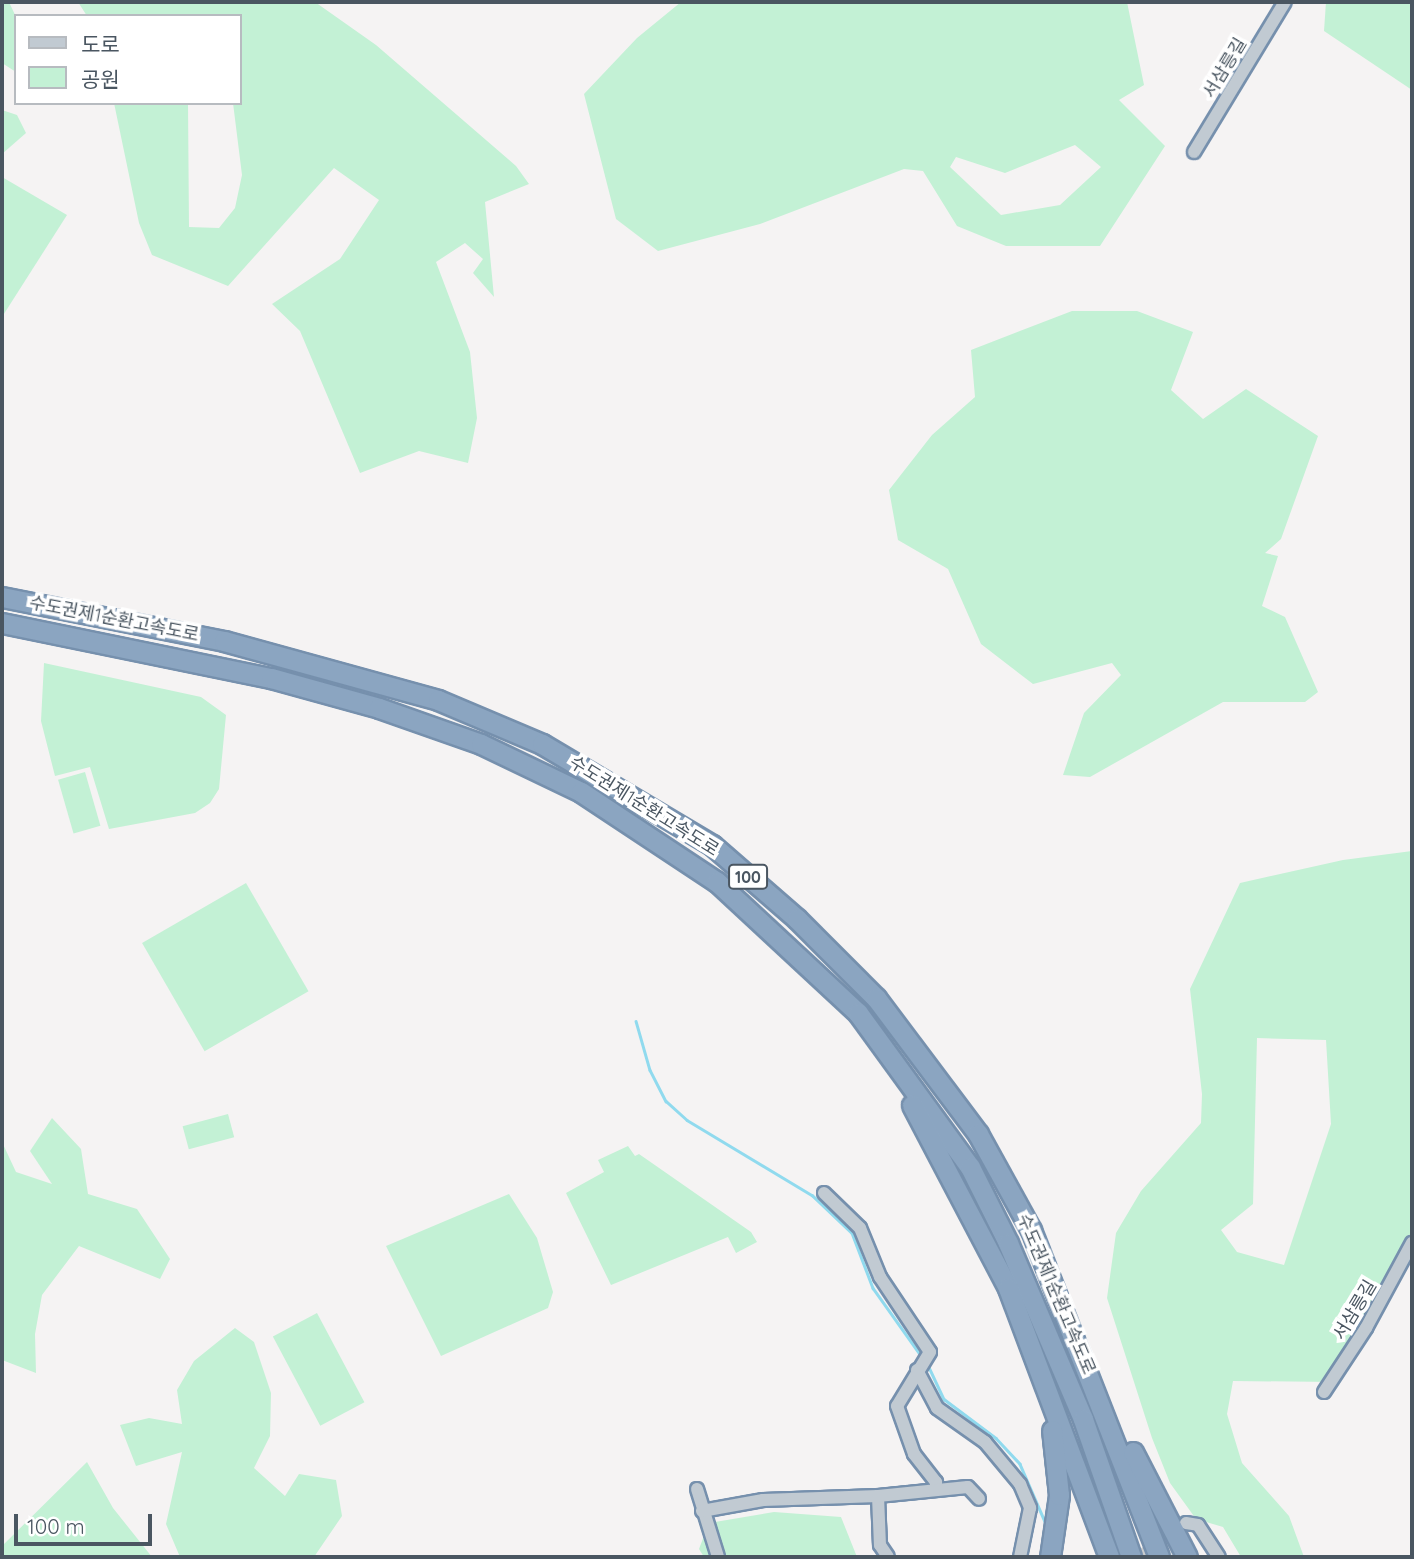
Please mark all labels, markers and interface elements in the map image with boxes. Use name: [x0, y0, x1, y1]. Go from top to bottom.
legend: [14, 14, 242, 105]
text: 도로: [81, 31, 120, 57]
street label: 서삼릉길: [1199, 34, 1251, 102]
text: 공원: [81, 66, 120, 92]
street label: 수도권제1순환고속도로: [27, 592, 201, 646]
street label: 수도권제1순환고속도로: [565, 751, 723, 861]
road number: 100: [727, 864, 769, 890]
street label: 수도권제1순환고속도로: [1012, 1210, 1100, 1378]
street label: 서삼릉길: [1329, 1276, 1381, 1344]
scale bar: [18, 1500, 156, 1544]
text: 100 m: [27, 1513, 85, 1539]

